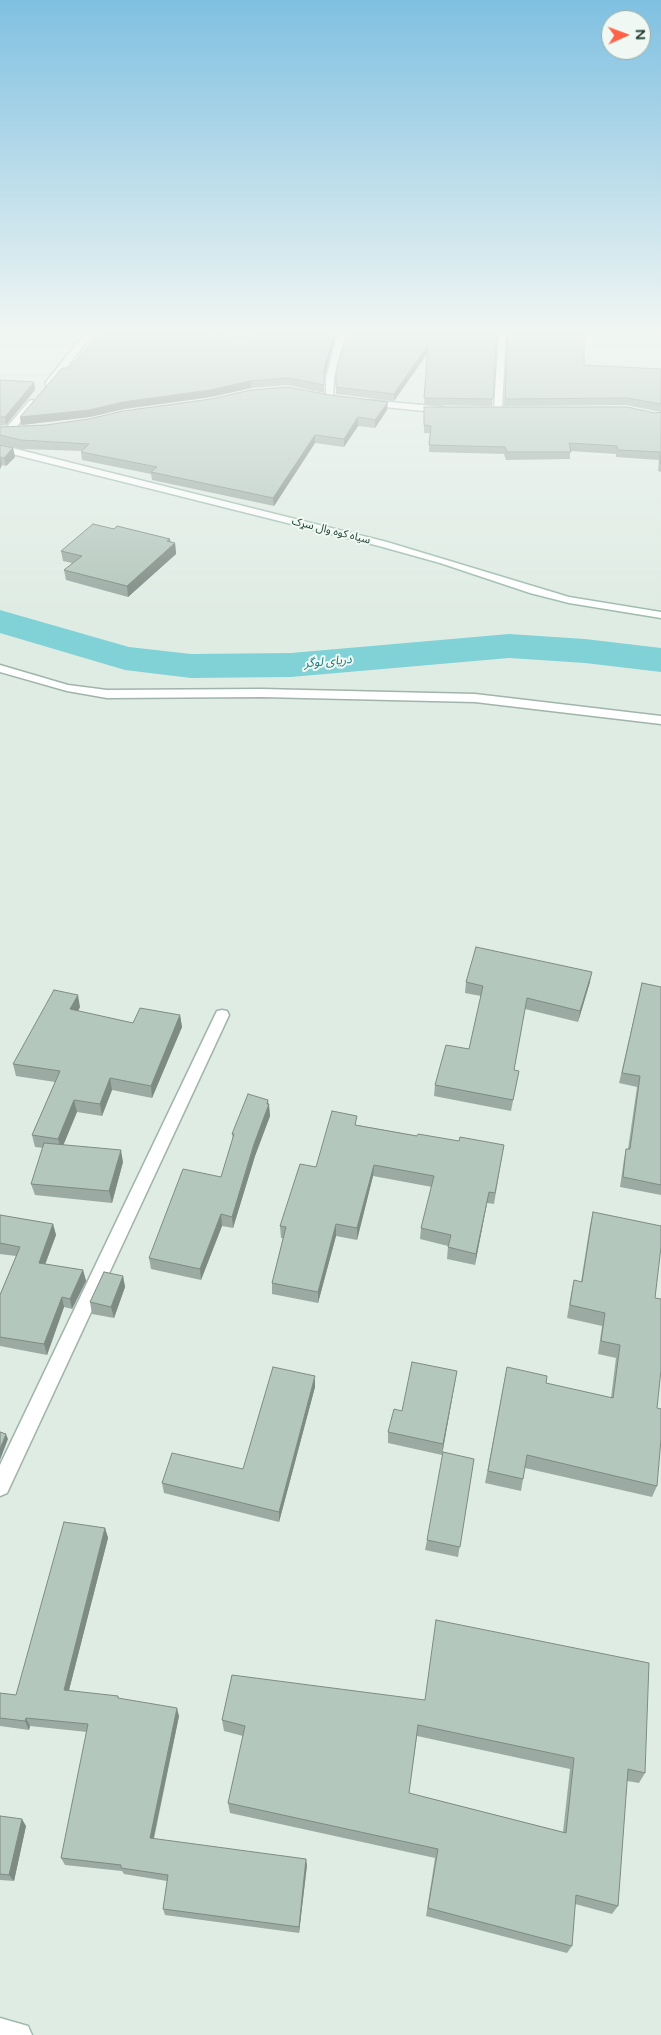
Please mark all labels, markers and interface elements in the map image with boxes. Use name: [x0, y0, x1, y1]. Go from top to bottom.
north arrow: [601, 10, 651, 60]
text: N: [632, 29, 649, 40]
street label: سیاه کوه وال سړک: [290, 515, 372, 547]
water label: دریای لوگر: [304, 653, 352, 671]

